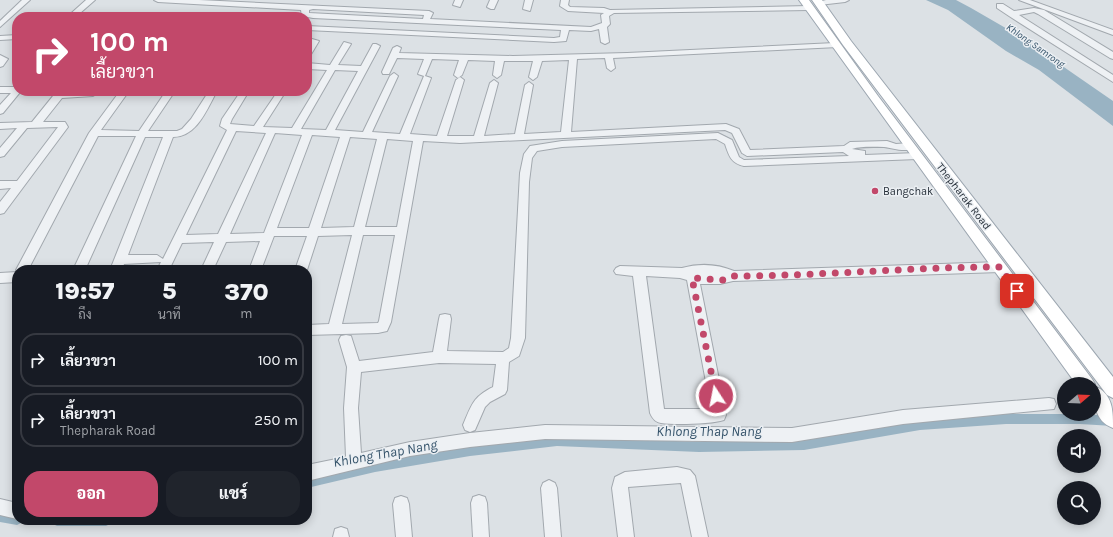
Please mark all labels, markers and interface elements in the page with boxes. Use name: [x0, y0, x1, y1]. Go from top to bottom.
water label: Khlong Samrong: [1004, 21, 1068, 71]
text: 100 m: [90, 25, 169, 58]
icon: right: [24, 28, 76, 80]
text: เลี้ยวขวา: [90, 61, 154, 83]
street label: Thepharak Road: [934, 160, 994, 232]
place label: Bangchak: [883, 185, 933, 198]
marker: Bangchak: [870, 186, 880, 196]
pin: [1000, 274, 1034, 308]
text: 19:57: [55, 277, 114, 305]
text: 5: [162, 277, 177, 305]
text: 370: [224, 278, 269, 306]
icon: arrive: [1006, 280, 1028, 302]
text: m: [240, 306, 253, 321]
text: ถึง: [78, 307, 92, 322]
text: นาที: [158, 307, 181, 322]
icon: right: [26, 349, 48, 371]
text: 100 m: [258, 351, 298, 369]
text: เลี้ยวขวา: [60, 352, 116, 370]
position arrow: [695, 375, 737, 417]
north arrow: [1057, 377, 1101, 421]
map controls: [1057, 377, 1101, 525]
text: เลี้ยวขวา: [60, 405, 116, 423]
icon: right: [26, 409, 48, 431]
text: 250 m: [254, 411, 298, 429]
text: Thepharak Road: [60, 423, 156, 438]
water label: Khlong Thap Nang: [656, 423, 763, 440]
button: sound: [1057, 429, 1101, 473]
water label: Khlong Thap Nang: [332, 436, 439, 471]
button: ออก: [24, 471, 158, 517]
button: แชร์: [166, 471, 300, 517]
button: search: [1057, 481, 1101, 525]

